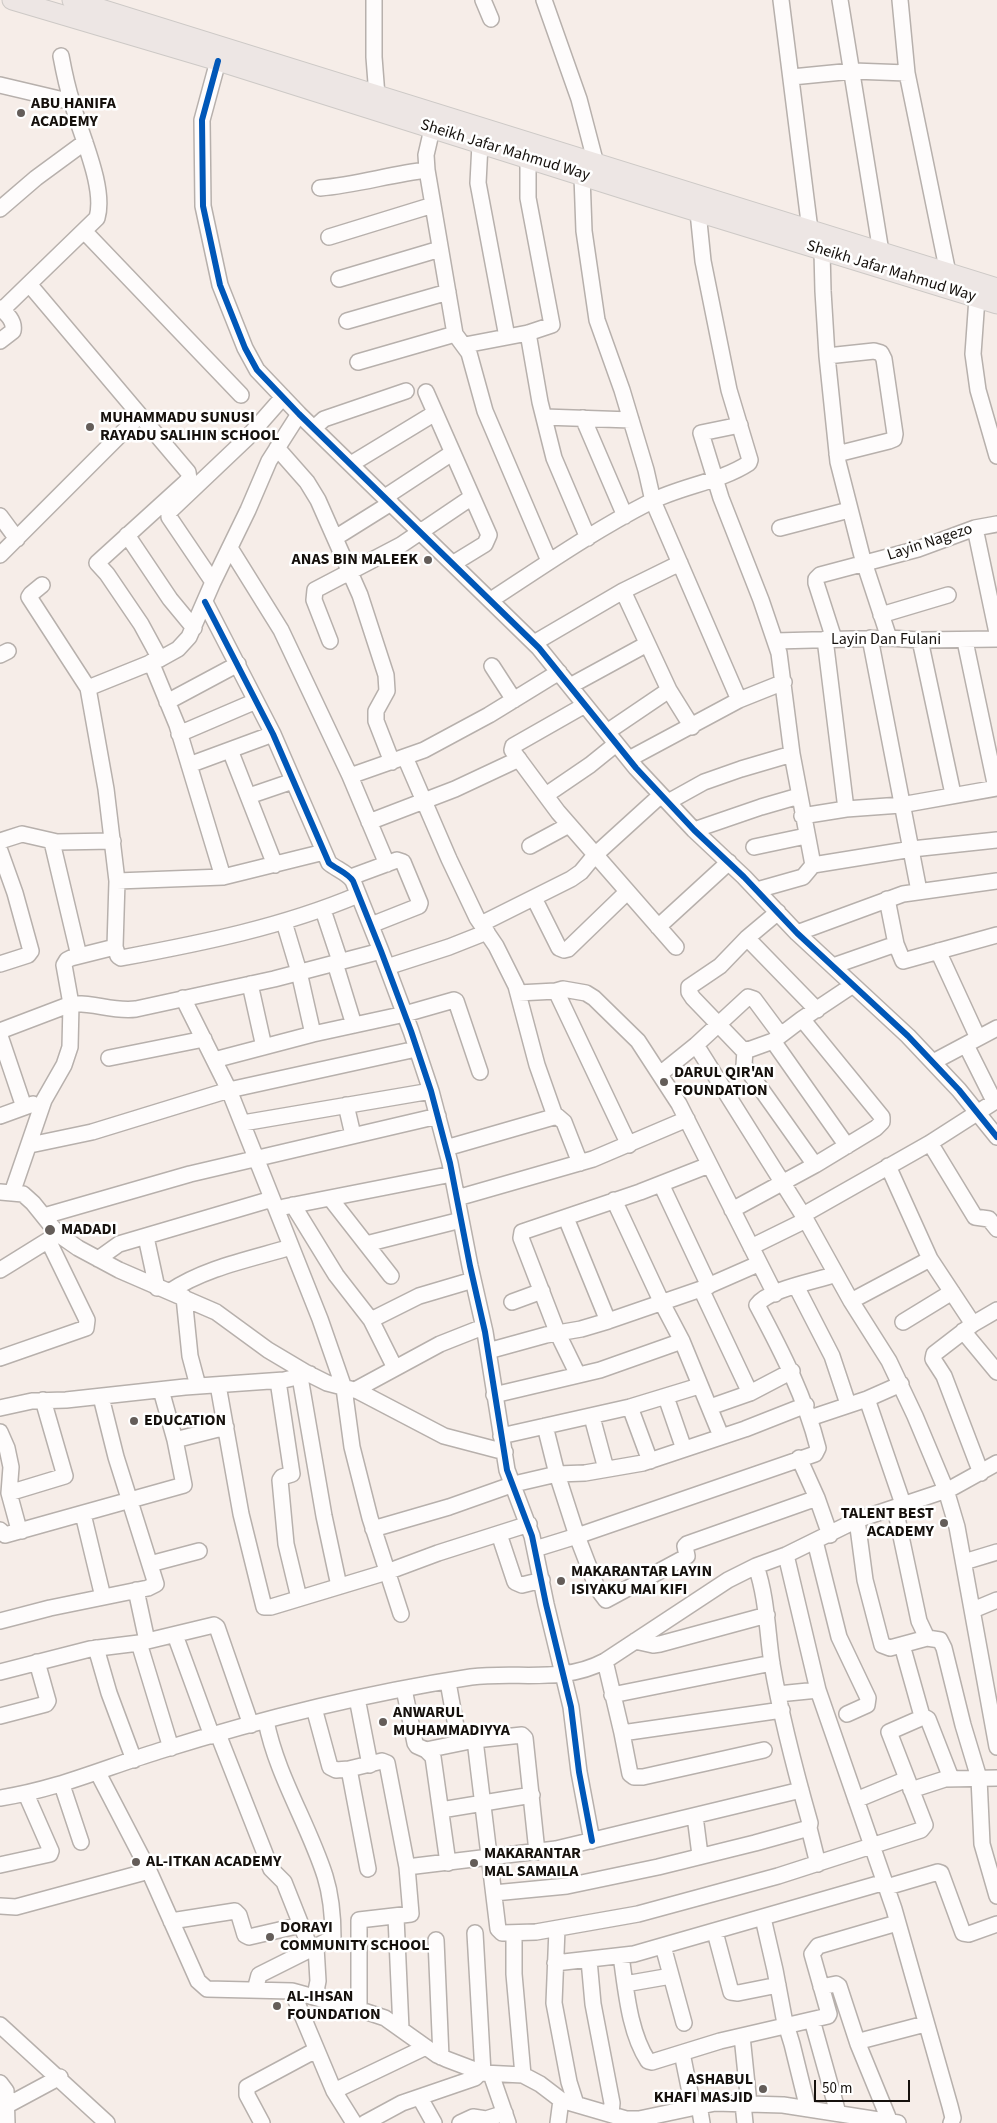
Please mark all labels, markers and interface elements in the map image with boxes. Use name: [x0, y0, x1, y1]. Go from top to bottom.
place label: ABU HANIFA ACADEMY: [31, 94, 116, 132]
marker: ABU HANIFA ACADEMY: [15, 107, 27, 119]
street label: Sheikh Jafar Mahmud Way: [418, 116, 592, 186]
street label: Sheikh Jafar Mahmud Way: [804, 237, 978, 307]
place label: MUHAMMADU SUNUSI RAYADU SALIHIN SCHOOL: [100, 408, 280, 446]
marker: MUHAMMADU SUNUSI RAYADU SALIHIN SCHOOL: [84, 421, 96, 433]
street label: Layin Nagezo: [885, 520, 975, 566]
place label: ANAS BIN MALEEK: [292, 550, 418, 570]
marker: ANAS BIN MALEEK: [422, 554, 434, 566]
street label: Layin Dan Fulani: [831, 630, 941, 650]
place label: DARUL QIR'AN FOUNDATION: [674, 1063, 774, 1101]
marker: DARUL QIR'AN FOUNDATION: [658, 1076, 670, 1088]
place label: MADADI: [61, 1220, 117, 1240]
marker: MADADI: [43, 1223, 57, 1237]
place label: EDUCATION: [144, 1411, 226, 1431]
marker: EDUCATION: [128, 1415, 140, 1427]
place label: TALENT BEST ACADEMY: [841, 1504, 934, 1542]
marker: TALENT BEST ACADEMY: [938, 1517, 950, 1529]
place label: MAKARANTAR LAYIN ISIYAKU MAI KIFI: [571, 1562, 712, 1600]
marker: MAKARANTAR LAYIN ISIYAKU MAI KIFI: [555, 1575, 567, 1587]
place label: ANWARUL MUHAMMADIYYA: [393, 1703, 510, 1741]
marker: ANWARUL MUHAMMADIYYA: [377, 1716, 389, 1728]
place label: MAKARANTAR MAL SAMAILA: [484, 1844, 581, 1882]
place label: AL-ITKAN ACADEMY: [146, 1852, 281, 1872]
marker: AL-ITKAN ACADEMY: [130, 1856, 142, 1868]
marker: MAKARANTAR MAL SAMAILA: [468, 1857, 480, 1869]
place label: DORAYI COMMUNITY SCHOOL: [280, 1918, 430, 1956]
marker: DORAYI COMMUNITY SCHOOL: [264, 1931, 276, 1943]
place label: AL-IHSAN FOUNDATION: [287, 1987, 381, 2025]
marker: AL-IHSAN FOUNDATION: [271, 2000, 283, 2012]
place label: ASHABUL KHAFI MASJID: [654, 2070, 753, 2108]
scale bar: [817, 2070, 913, 2102]
text: 50 m: [822, 2078, 852, 2099]
marker: ASHABUL KHAFI MASJID: [757, 2083, 769, 2095]

